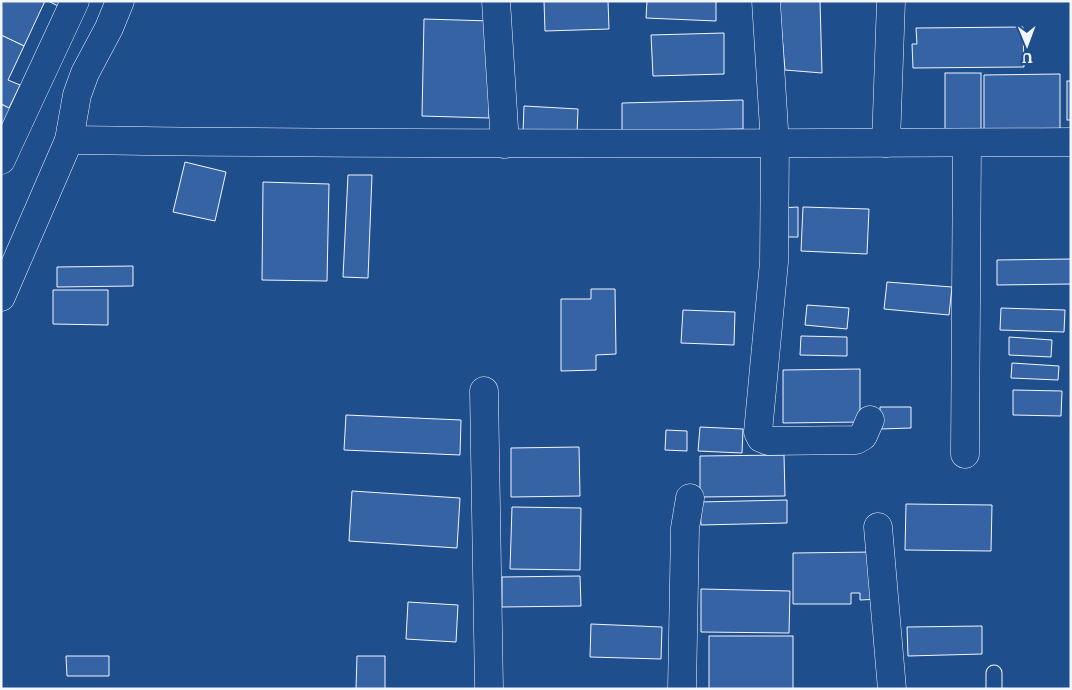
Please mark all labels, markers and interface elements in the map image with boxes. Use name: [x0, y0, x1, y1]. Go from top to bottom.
north arrow: [1002, 20, 1052, 70]
text: U: [1022, 49, 1033, 69]

